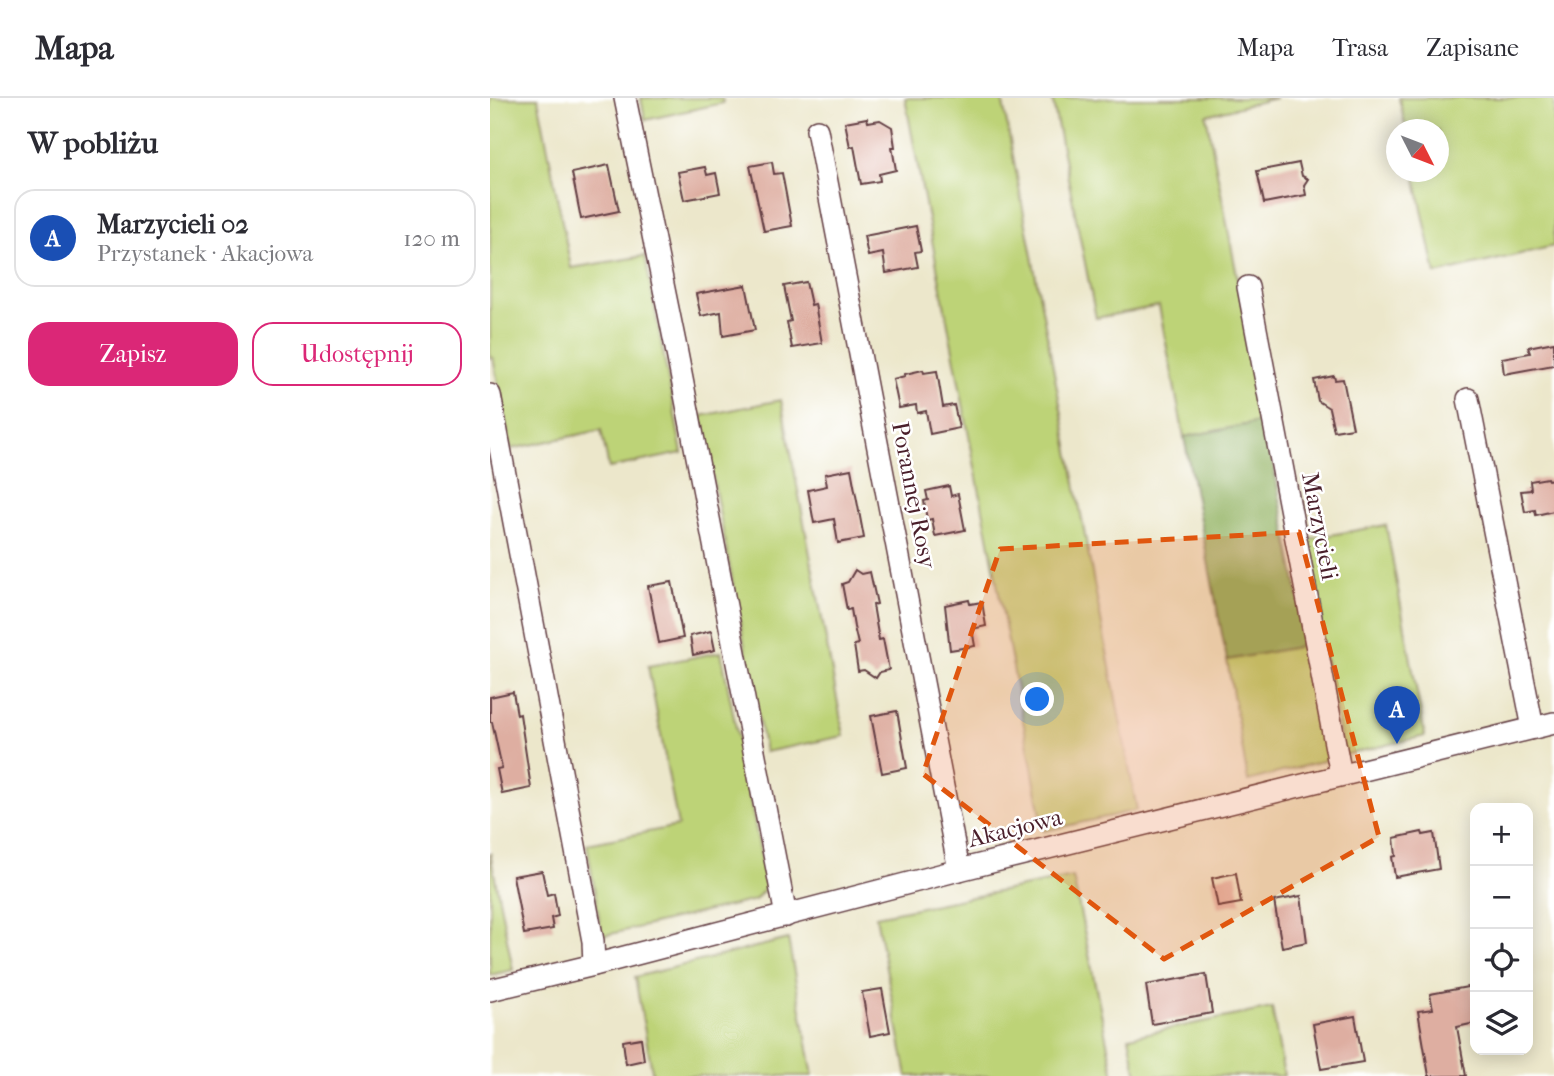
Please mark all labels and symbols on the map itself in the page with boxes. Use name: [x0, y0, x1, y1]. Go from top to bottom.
north arrow: [1386, 119, 1449, 182]
street label: Porannej Rosy: [886, 419, 942, 572]
street label: Marzycieli: [1296, 470, 1344, 582]
your location: [1020, 682, 1054, 716]
pin: A: [1374, 686, 1420, 744]
street label: Akacjowa: [964, 803, 1066, 853]

